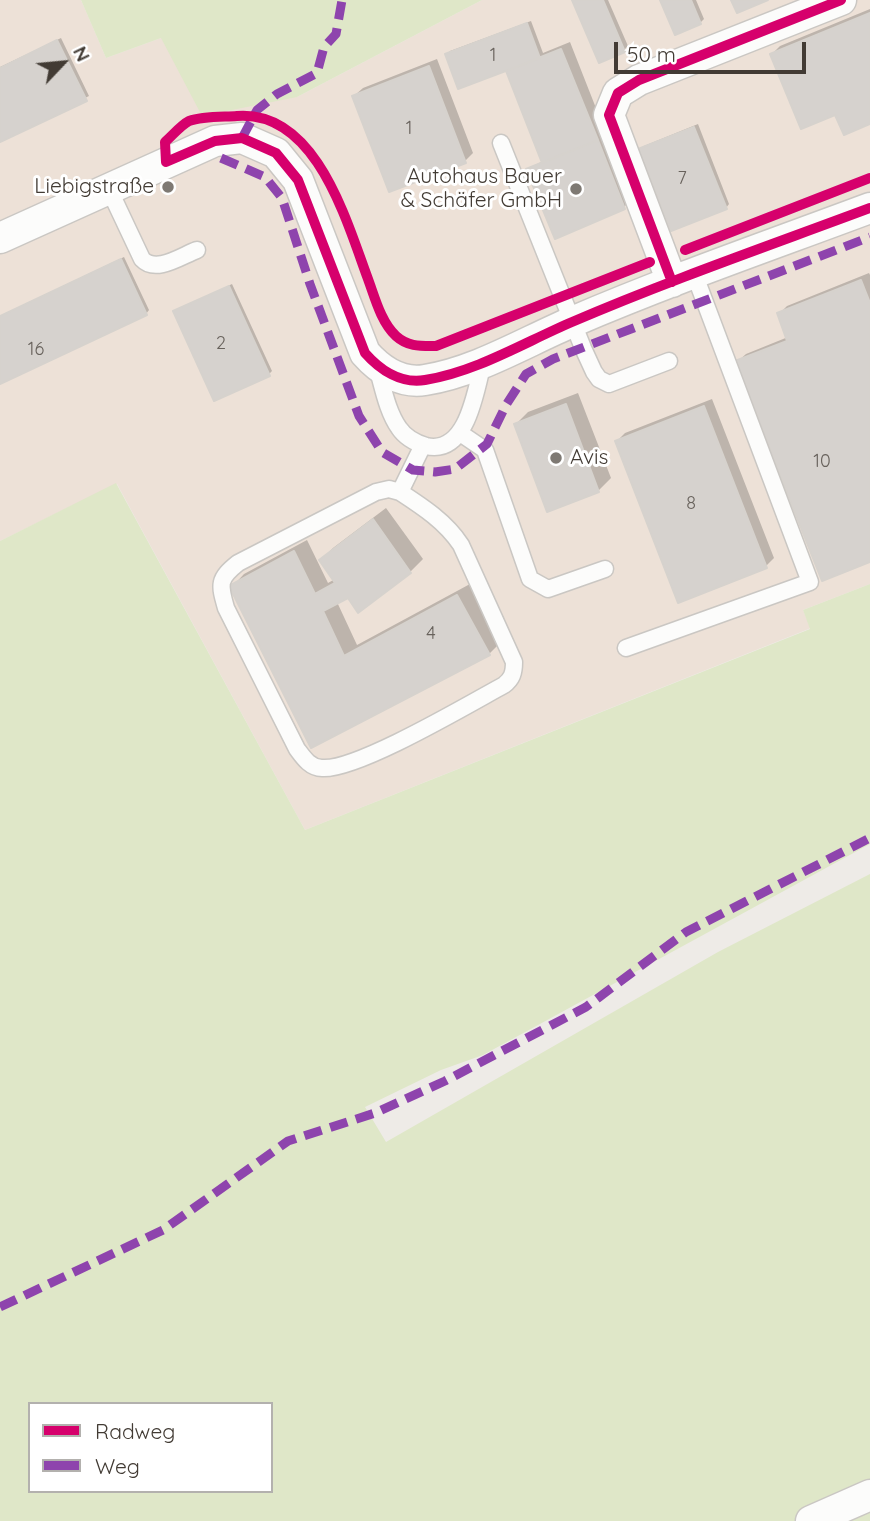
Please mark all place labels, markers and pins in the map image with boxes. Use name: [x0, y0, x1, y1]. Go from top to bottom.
place label: Autohaus Bauer & Schäfer GmbH: [401, 164, 562, 214]
place label: Liebigstraße: [34, 174, 154, 200]
marker: Liebigstraße: [160, 179, 176, 195]
marker: Autohaus Bauer & Schäfer GmbH: [568, 181, 584, 197]
place label: Avis: [570, 445, 608, 471]
marker: Avis: [548, 450, 564, 466]

